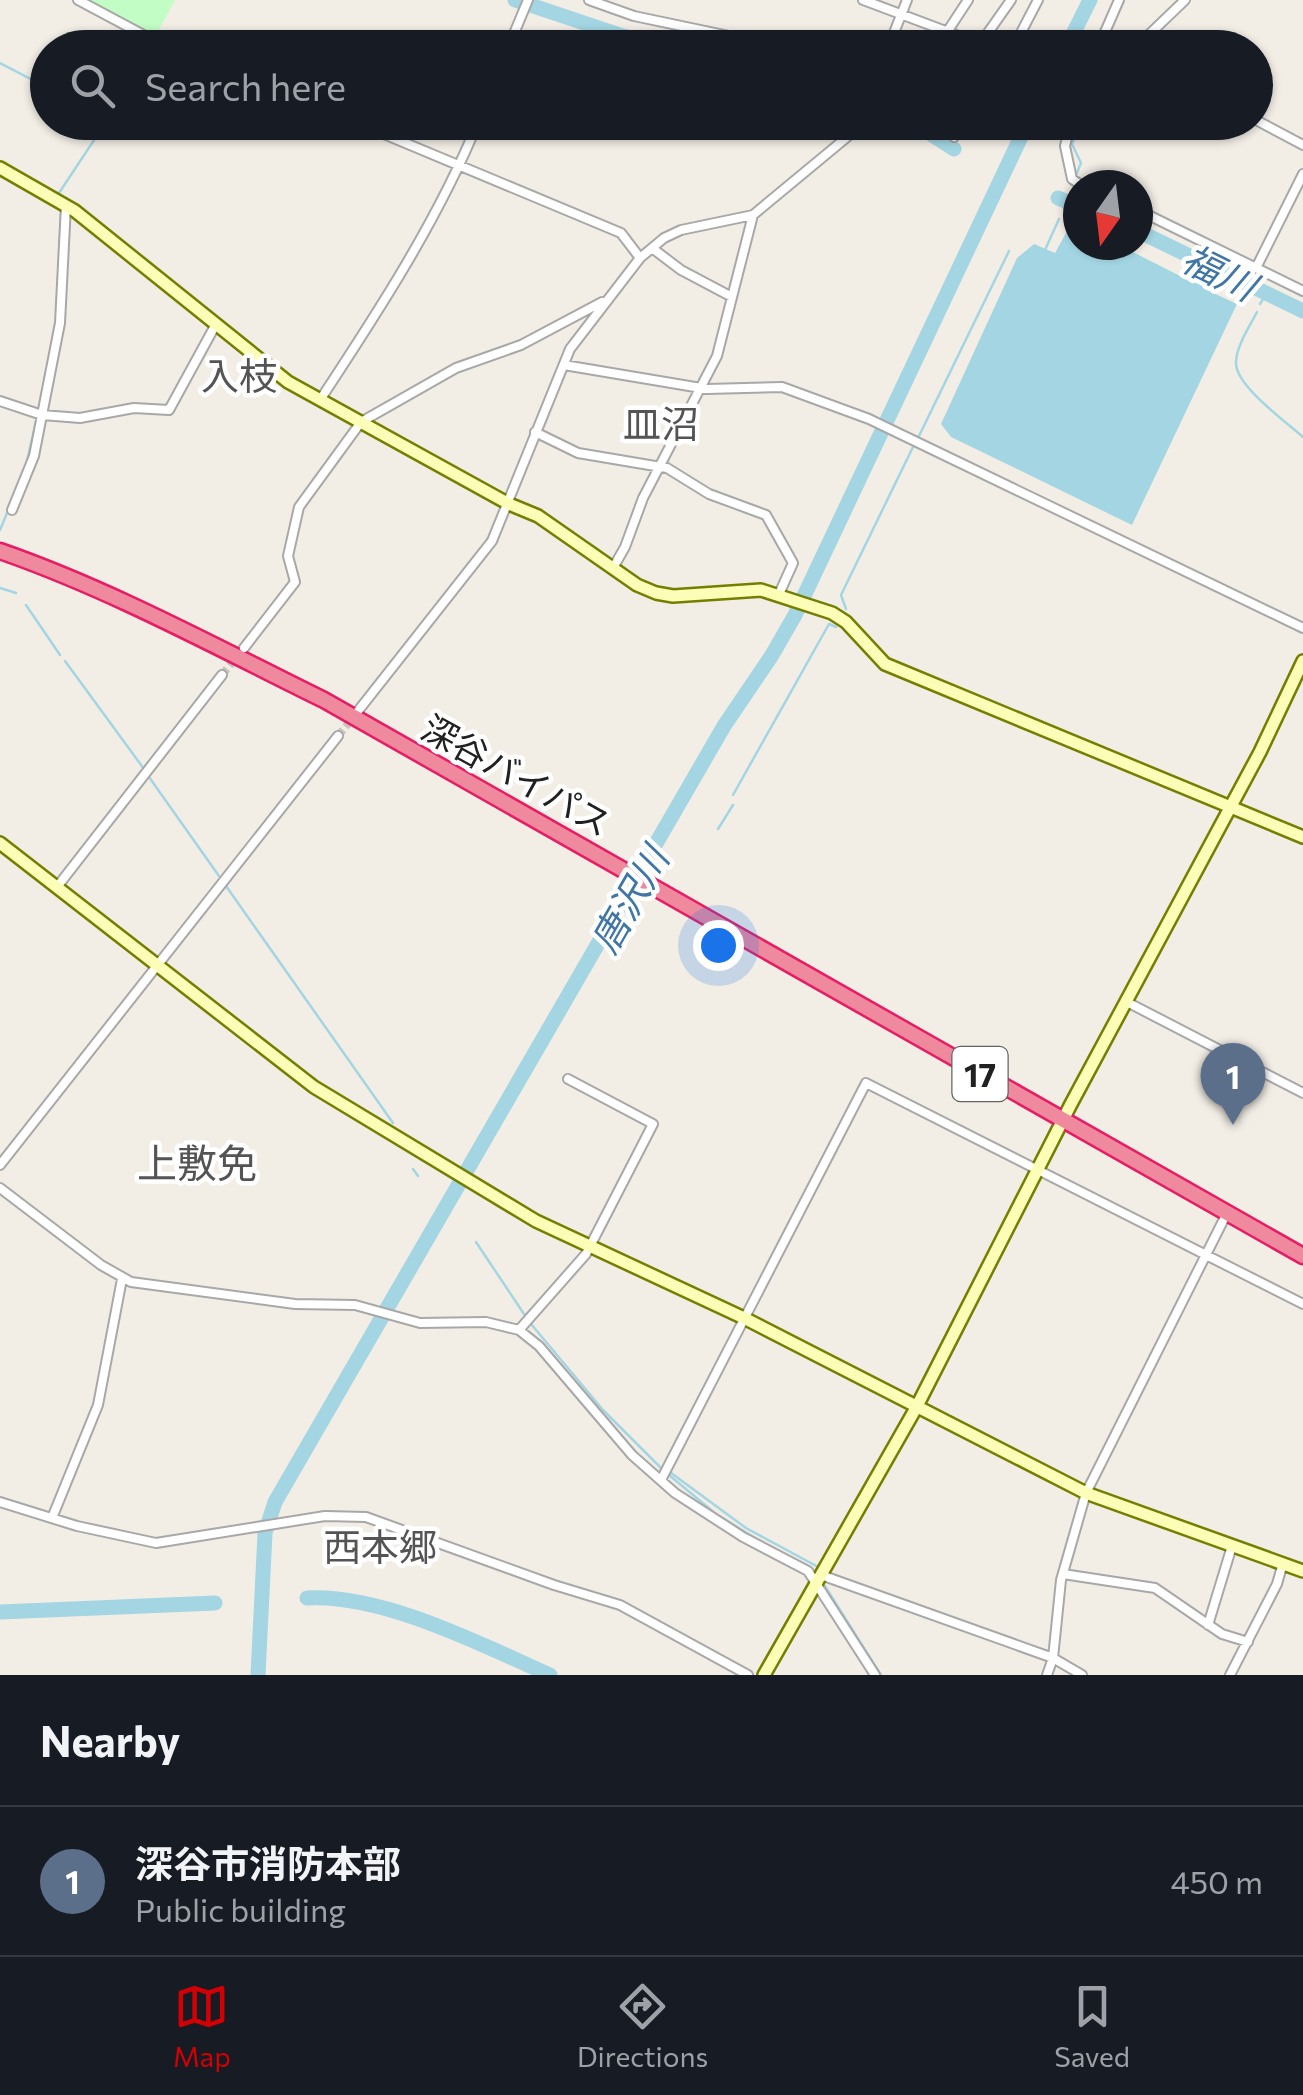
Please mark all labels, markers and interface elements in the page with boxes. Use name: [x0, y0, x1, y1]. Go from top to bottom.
search box: [30, 30, 1273, 140]
icon: search: [65, 58, 120, 113]
text: Search here: [145, 62, 346, 109]
north arrow: [1063, 170, 1153, 260]
water label: 福川: [1176, 233, 1268, 311]
district label: 入枝: [201, 351, 277, 398]
district label: 皿沼: [623, 399, 699, 446]
street label: 深谷バイパス: [415, 704, 619, 844]
water label: 唐沢川: [579, 834, 679, 960]
your location: [693, 920, 744, 971]
pin: 1: [1200, 1042, 1266, 1125]
road number: 17: [952, 1047, 1008, 1101]
district label: 上敷免: [137, 1137, 257, 1186]
district label: 西本郷: [323, 1522, 437, 1569]
text: Nearby: [40, 1714, 180, 1766]
text: 深谷市消防本部: [135, 1839, 401, 1886]
text: 1: [65, 1861, 80, 1901]
text: 450 m: [1170, 1861, 1263, 1901]
text: Public building: [135, 1889, 346, 1929]
tab: Map: [173, 1979, 231, 2073]
tab: Directions: [577, 1979, 708, 2073]
tab: Saved: [1054, 1979, 1130, 2073]

